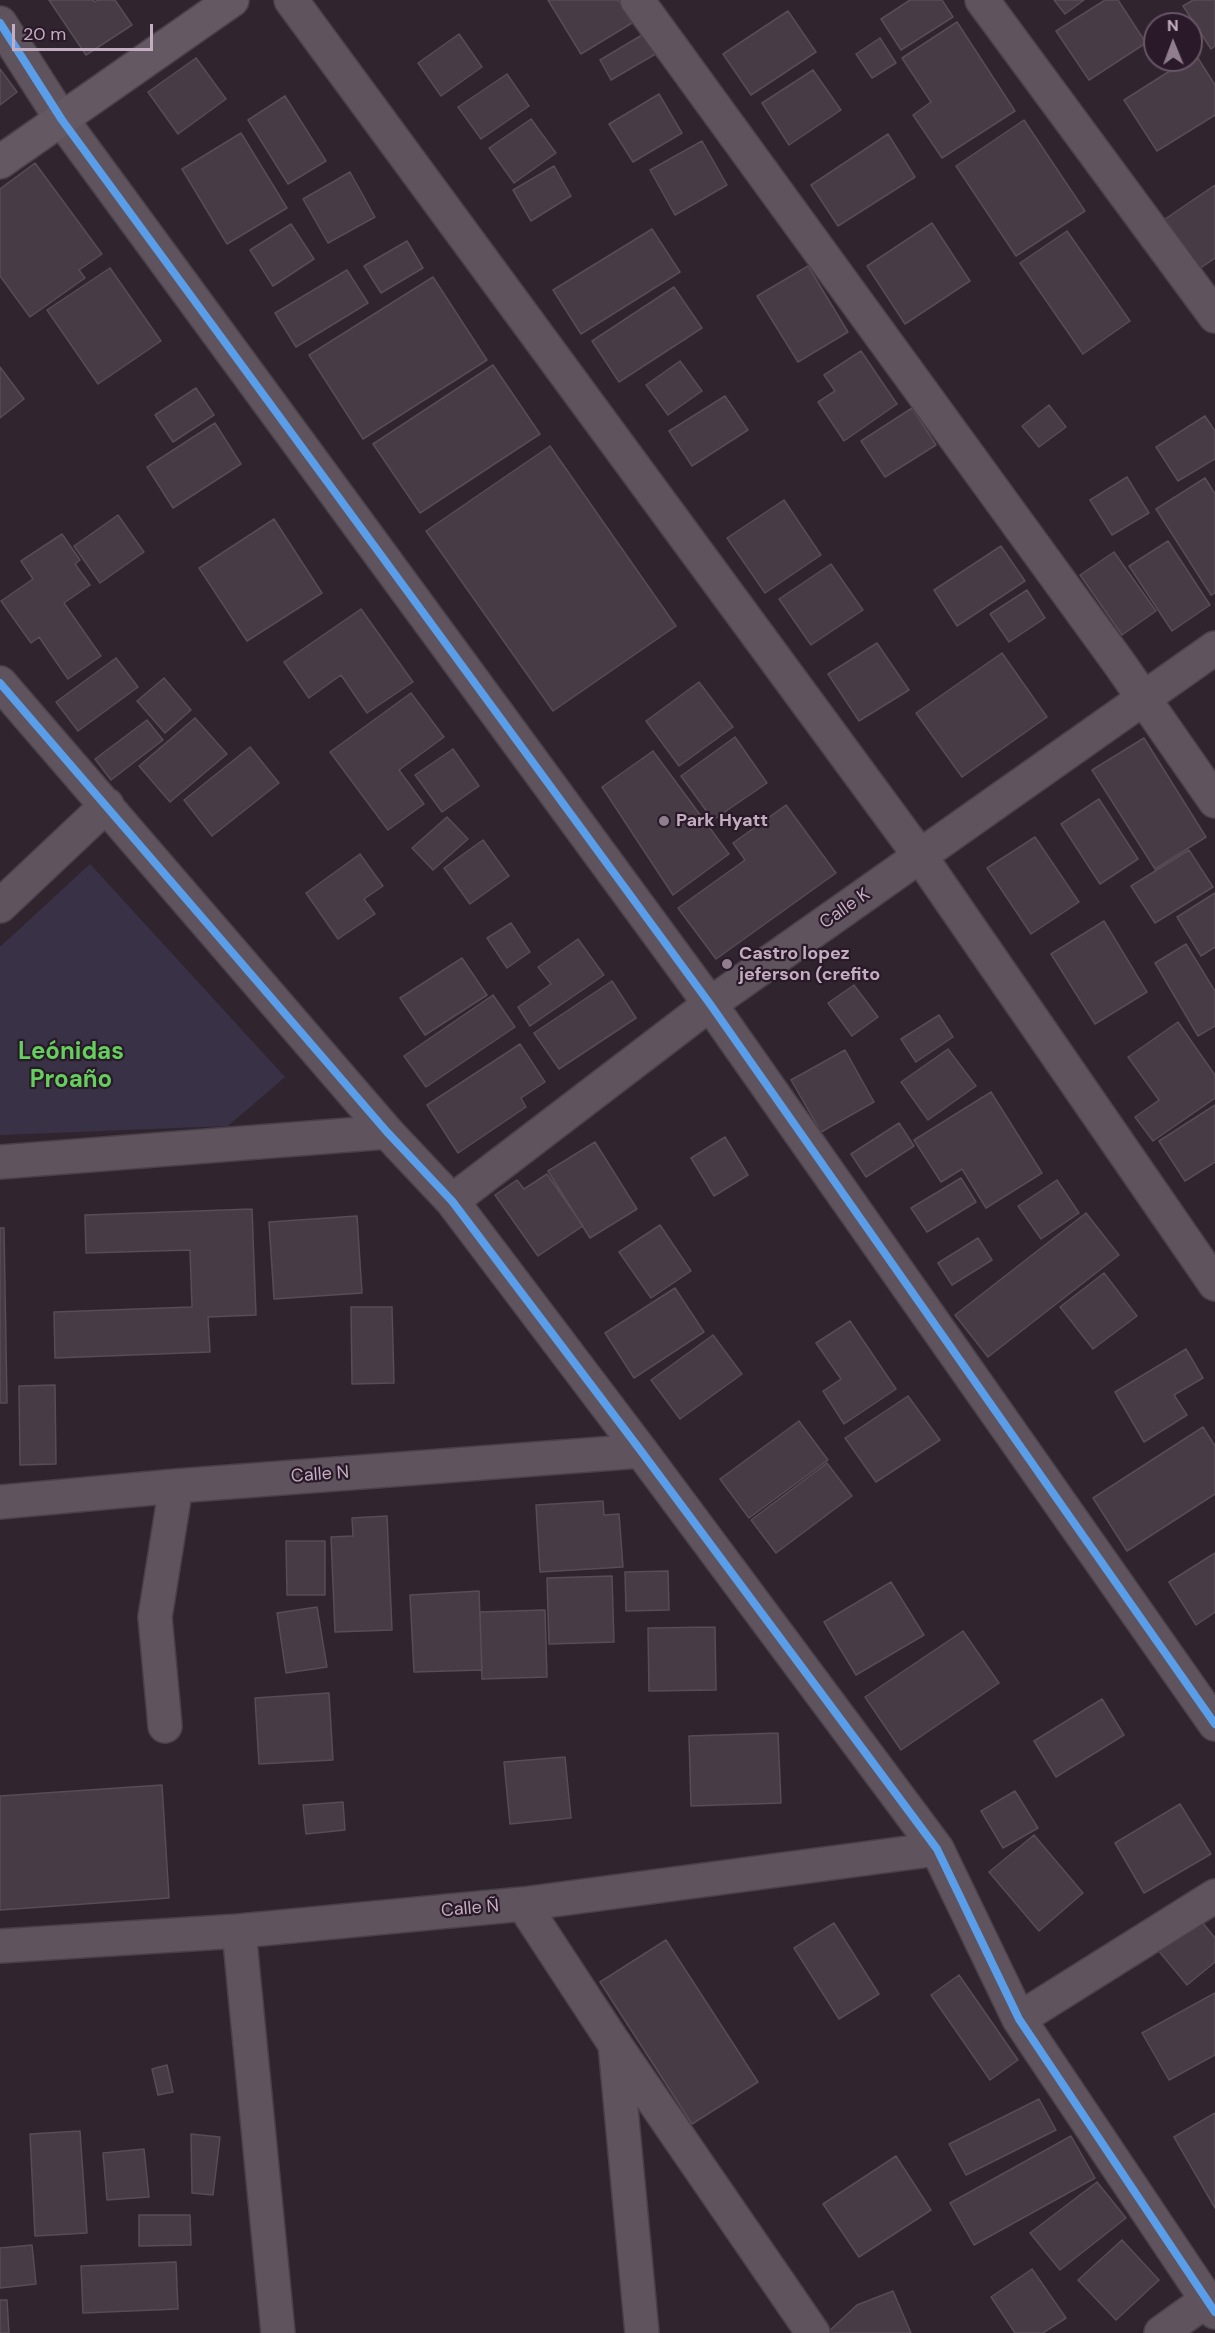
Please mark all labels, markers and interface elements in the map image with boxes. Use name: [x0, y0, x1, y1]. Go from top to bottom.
scale bar: [15, 12, 156, 50]
north arrow: [1143, 12, 1203, 72]
text: N: [1167, 15, 1179, 36]
text: 20 m: [23, 22, 66, 46]
place label: Park Hyatt: [676, 810, 768, 832]
marker: Park Hyatt: [657, 814, 671, 828]
street label: Calle K: [816, 884, 874, 934]
place label: Castro lopez jeferson (crefito: [739, 943, 880, 986]
marker: Castro lopez jeferson (crefito: [720, 957, 734, 971]
district label: Leónidas Proaño: [18, 1039, 124, 1095]
street label: Calle N: [290, 1462, 350, 1488]
street label: Calle Ñ: [440, 1896, 500, 1922]

